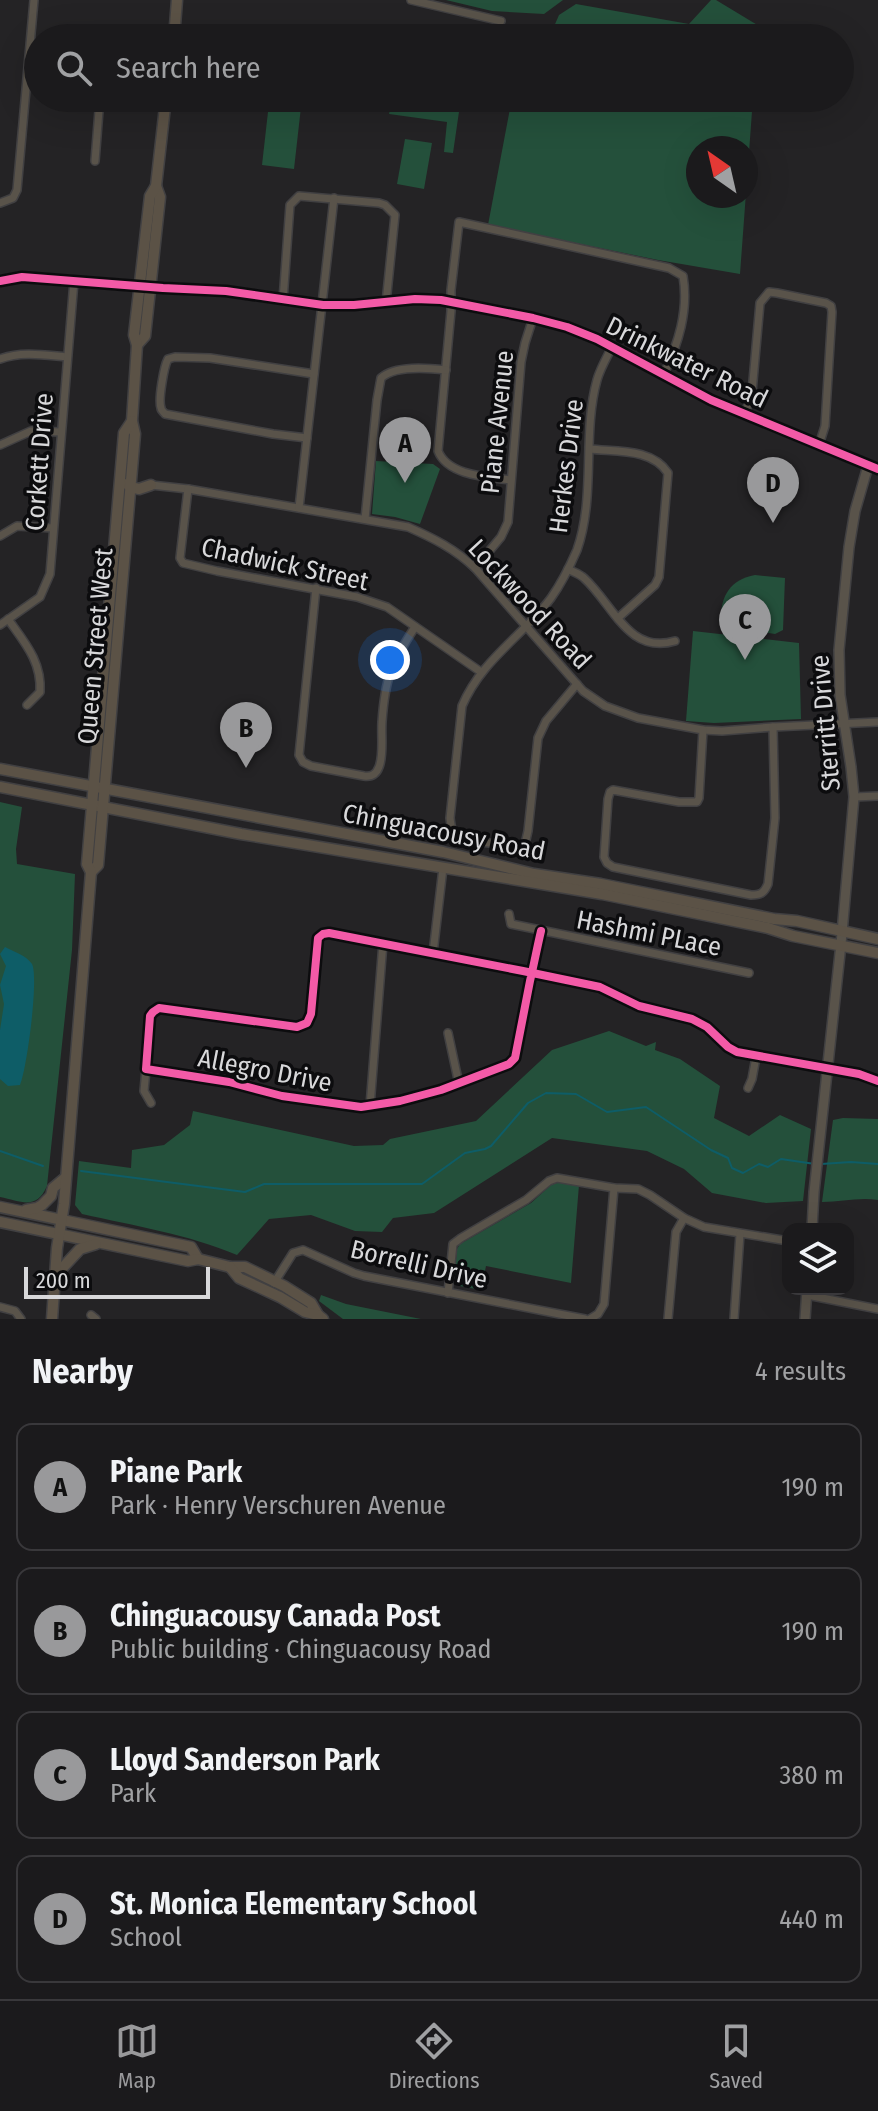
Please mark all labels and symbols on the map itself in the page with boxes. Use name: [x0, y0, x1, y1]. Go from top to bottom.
north arrow: [686, 136, 758, 208]
street label: Drinkwater Road: [601, 310, 773, 415]
street label: Piane Avenue: [475, 349, 520, 495]
street label: Corkett Drive: [19, 392, 60, 532]
street label: Herkes Drive: [543, 397, 590, 535]
pin: A: [379, 417, 431, 483]
pin: D: [747, 457, 799, 523]
street label: Chadwick Street: [198, 532, 372, 597]
street label: Lockwood Road: [462, 533, 598, 676]
street label: Queen Street West: [71, 546, 120, 746]
pin: C: [719, 594, 771, 660]
your location: [370, 640, 410, 680]
street label: Sterritt Drive: [804, 654, 847, 792]
pin: B: [220, 702, 272, 768]
street label: Chinguacousy Road: [340, 798, 548, 867]
street label: Hashmi PLace: [574, 904, 724, 963]
street label: Allegro Drive: [195, 1042, 334, 1099]
street label: Borrelli Drive: [347, 1234, 490, 1295]
scale bar: [24, 1263, 210, 1299]

